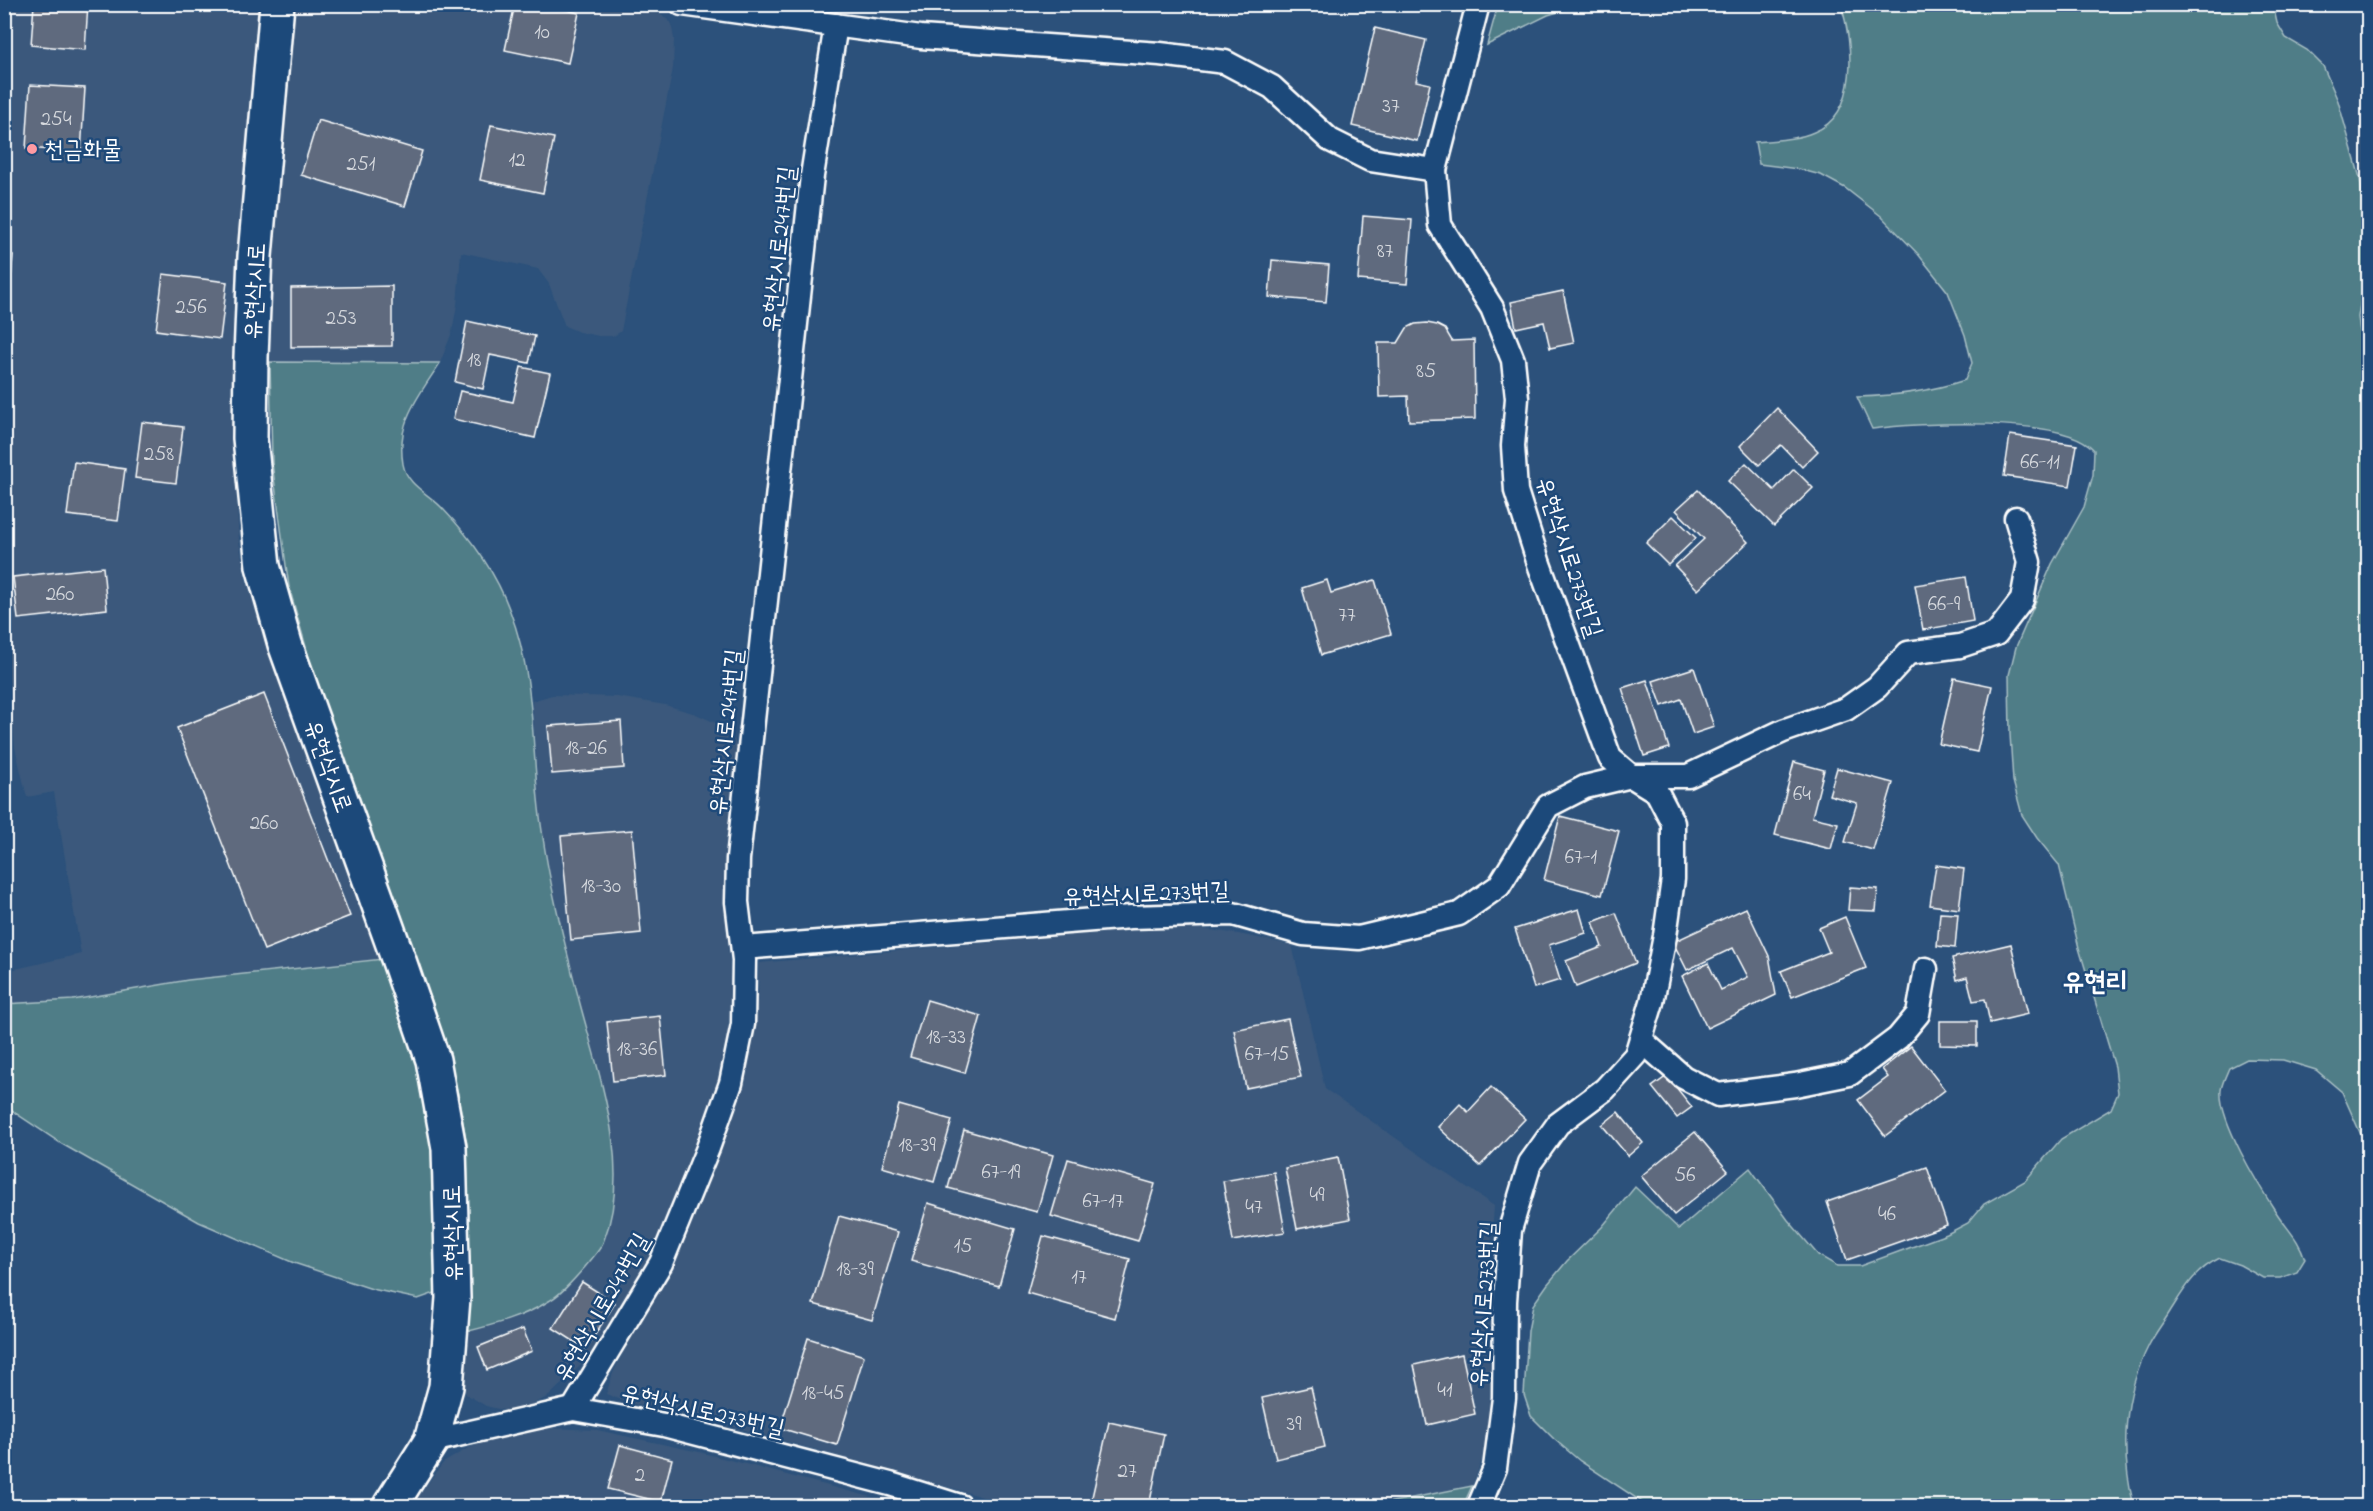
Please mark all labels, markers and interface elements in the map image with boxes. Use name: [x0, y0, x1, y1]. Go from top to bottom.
house number: 10: [534, 18, 550, 48]
house number: 37: [1382, 92, 1400, 122]
house number: 254: [40, 105, 72, 135]
place label: 천금화물: [44, 134, 121, 169]
marker: 천금화물: [25, 142, 39, 156]
house number: 12: [508, 146, 526, 176]
house number: 251: [346, 150, 376, 180]
street label: 유현삭시로247번길: [754, 164, 807, 334]
house number: 87: [1377, 237, 1394, 267]
street label: 유현삭시로: [236, 242, 276, 340]
house number: 256: [175, 293, 207, 323]
house number: 253: [325, 304, 357, 334]
house number: 18: [467, 346, 481, 376]
house number: 85: [1416, 357, 1436, 387]
house number: 258: [144, 440, 174, 470]
house number: 66-11: [2020, 448, 2060, 478]
street label: 유현삭시로273번길: [1525, 473, 1610, 643]
house number: 260: [46, 580, 74, 610]
house number: 66-9: [1928, 590, 1961, 620]
house number: 77: [1338, 601, 1356, 631]
street label: 유현삭시로247번길: [701, 647, 754, 817]
street label: 유현삭시로: [294, 716, 360, 818]
house number: 18-26: [565, 734, 607, 764]
house number: 64: [1793, 780, 1811, 810]
house number: 260: [250, 809, 278, 839]
house number: 67-1: [1565, 843, 1598, 873]
house number: 18-30: [581, 872, 621, 902]
street label: 유현삭시로273번길: [1062, 875, 1230, 916]
district label: 유현리: [2062, 964, 2128, 1003]
house number: 18-33: [926, 1023, 966, 1053]
house number: 18-36: [617, 1035, 657, 1065]
house number: 67-15: [1245, 1040, 1289, 1070]
house number: 18-39: [898, 1131, 936, 1161]
house number: 67-19: [982, 1158, 1021, 1188]
house number: 56: [1674, 1161, 1696, 1191]
house number: 49: [1310, 1181, 1325, 1211]
street label: 유현삭시로: [436, 1184, 473, 1282]
house number: 67-17: [1082, 1187, 1124, 1217]
house number: 47: [1245, 1193, 1263, 1223]
house number: 46: [1878, 1200, 1896, 1230]
street label: 유현삭시로273번길: [1462, 1220, 1509, 1389]
street label: 유현삭시로247번길: [546, 1227, 660, 1389]
house number: 15: [954, 1232, 972, 1262]
house number: 18-39: [836, 1255, 874, 1285]
house number: 17: [1071, 1263, 1087, 1293]
house number: 41: [1437, 1376, 1453, 1406]
street label: 유현삭시로273번길: [617, 1377, 788, 1448]
house number: 18-45: [801, 1379, 845, 1409]
house number: 39: [1287, 1410, 1302, 1440]
house number: 27: [1117, 1457, 1137, 1487]
house number: 2: [635, 1461, 645, 1491]

